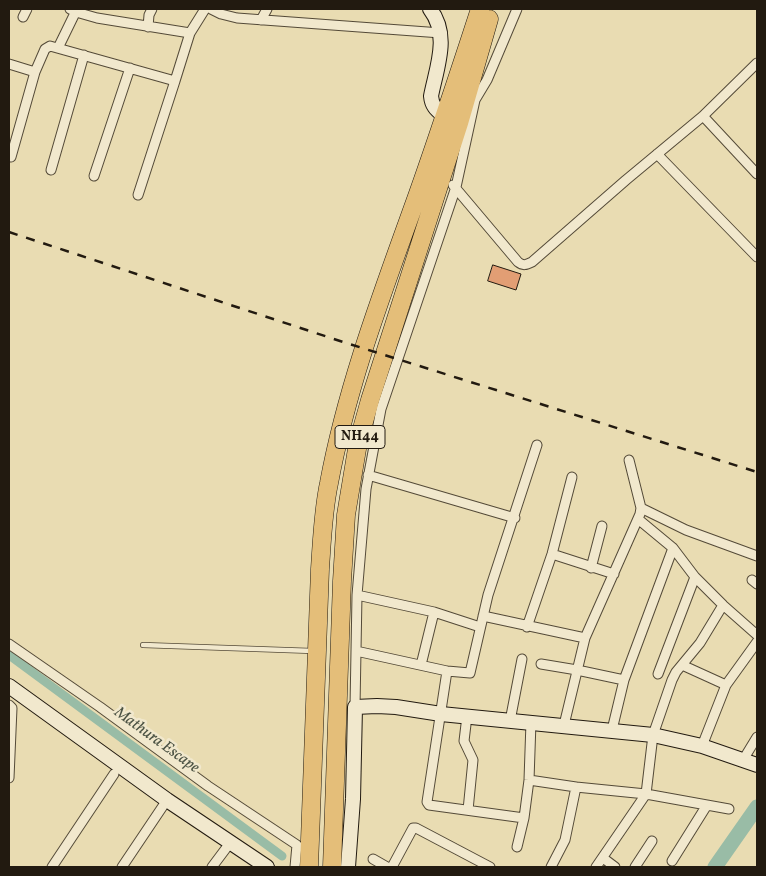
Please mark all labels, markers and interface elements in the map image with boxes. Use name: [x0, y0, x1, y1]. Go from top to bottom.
road number: NH44: [335, 426, 385, 448]
water label: Mathura Escape: [110, 704, 202, 778]

